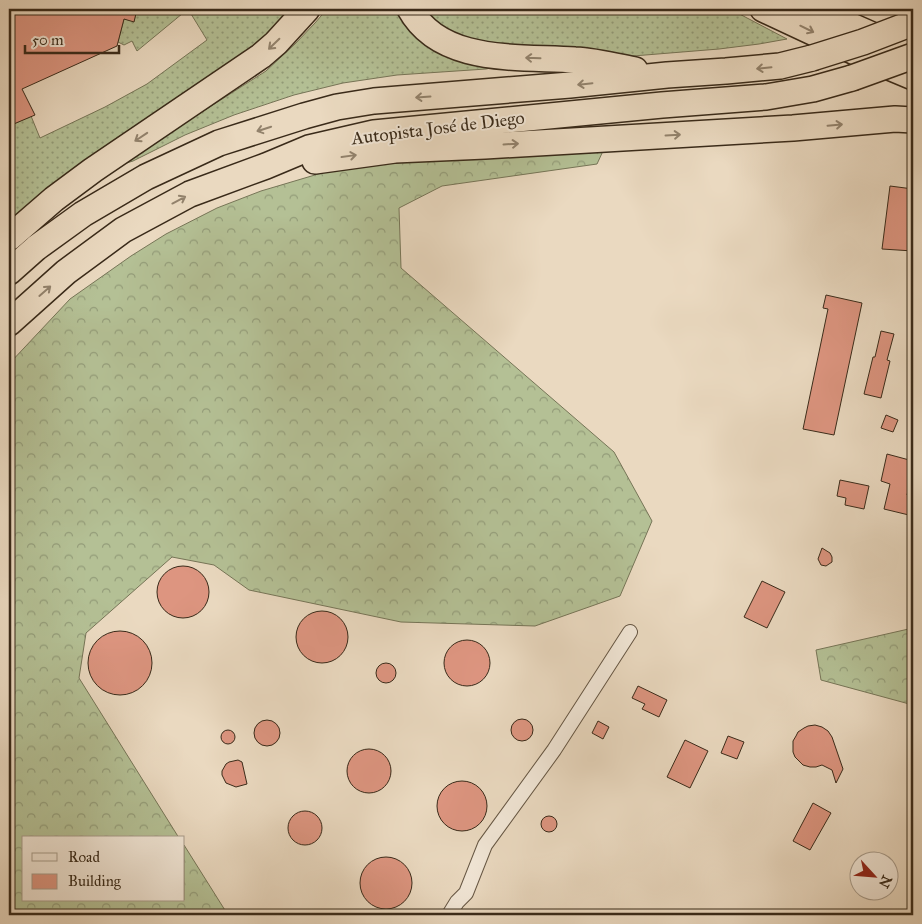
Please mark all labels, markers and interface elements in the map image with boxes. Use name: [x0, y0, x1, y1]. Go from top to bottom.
scale bar: [25, 22, 119, 54]
one-way arrow: [799, 25, 814, 35]
text: 50 m: [32, 31, 64, 49]
one-way arrow: [268, 38, 280, 50]
one-way arrow: [525, 54, 541, 63]
one-way arrow: [756, 63, 772, 72]
one-way arrow: [577, 79, 593, 89]
one-way arrow: [415, 92, 431, 102]
street label: Autopista José de Diego: [349, 106, 526, 151]
one-way arrow: [827, 120, 843, 129]
one-way arrow: [257, 124, 273, 134]
one-way arrow: [665, 131, 681, 140]
one-way arrow: [134, 132, 148, 142]
one-way arrow: [502, 140, 518, 149]
one-way arrow: [340, 151, 356, 161]
one-way arrow: [171, 195, 186, 204]
one-way arrow: [38, 285, 51, 296]
legend: [22, 836, 185, 902]
text: Road: [68, 848, 100, 866]
north arrow: [850, 852, 900, 902]
text: Building: [68, 872, 122, 890]
text: N: [875, 872, 895, 891]

